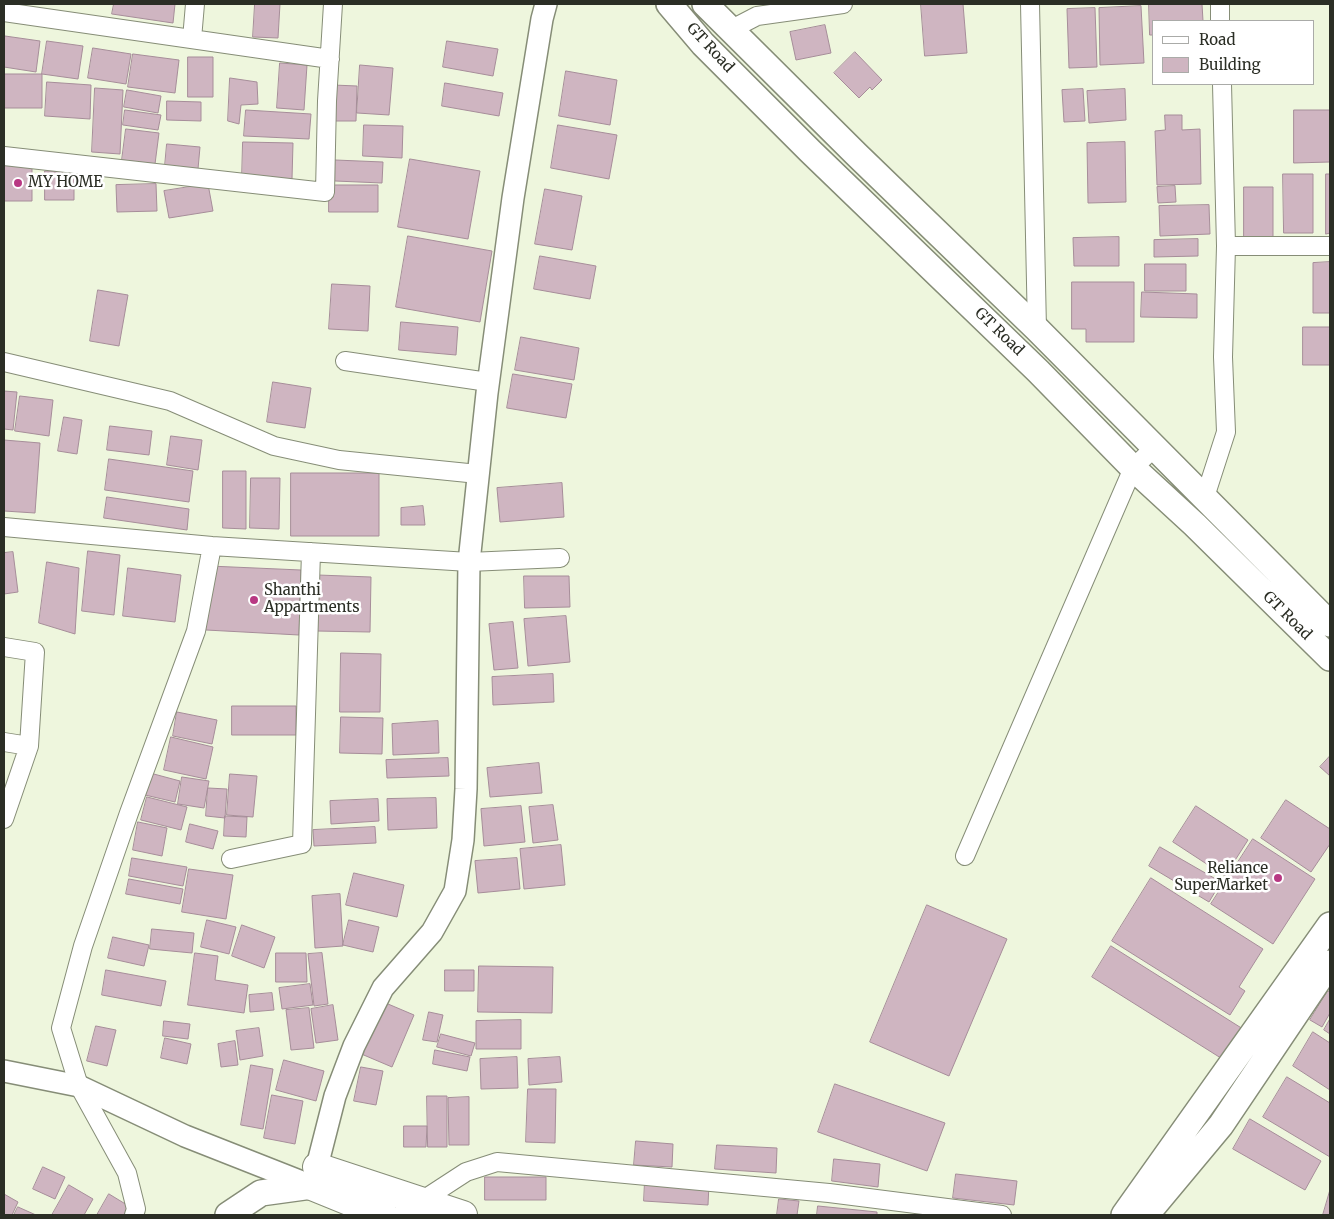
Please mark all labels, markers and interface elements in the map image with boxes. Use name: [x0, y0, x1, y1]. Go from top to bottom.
street label: GT Road: [683, 19, 737, 77]
legend: [1152, 20, 1314, 85]
text: Road: [1199, 30, 1235, 49]
text: Building: [1199, 55, 1261, 74]
place label: MY HOME: [28, 174, 103, 192]
marker: MY HOME: [12, 177, 24, 189]
street label: GT Road: [971, 304, 1027, 360]
place label: Shanthi Appartments: [264, 582, 360, 617]
street label: GT Road: [1259, 588, 1315, 644]
marker: Shanthi Appartments: [248, 594, 260, 606]
place label: Reliance SuperMarket: [1174, 860, 1268, 895]
marker: Reliance SuperMarket: [1272, 872, 1284, 884]

